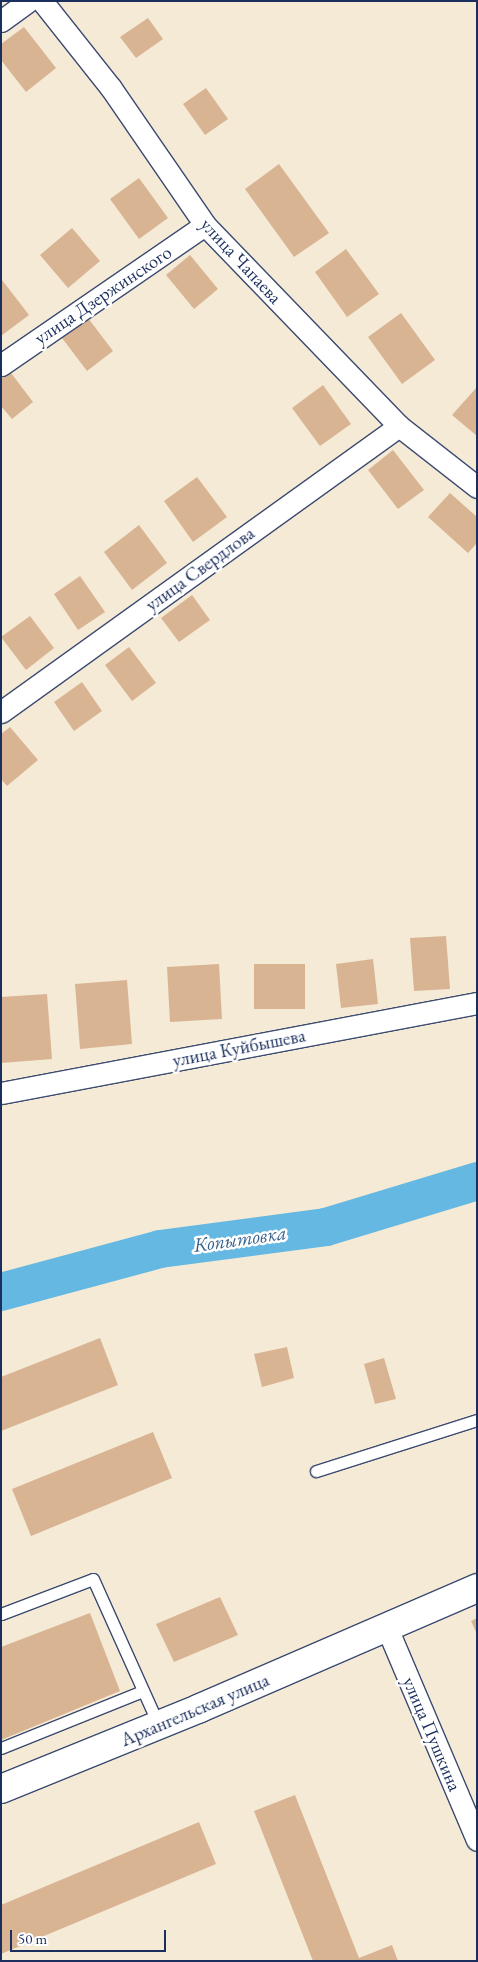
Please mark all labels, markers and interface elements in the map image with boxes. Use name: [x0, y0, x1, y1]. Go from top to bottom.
street label: улица Чапаева: [196, 213, 286, 309]
street label: улица Дзержинского: [30, 241, 176, 349]
street label: улица Свердлова: [141, 522, 259, 616]
street label: улица Куйбышева: [171, 1024, 307, 1072]
water label: Копытовка: [192, 1221, 288, 1257]
street label: Архангельская улица: [117, 1668, 273, 1752]
street label: улица Пушкина: [398, 1673, 466, 1795]
scale bar: [12, 1920, 169, 1952]
text: 50 m: [18, 1929, 47, 1948]

